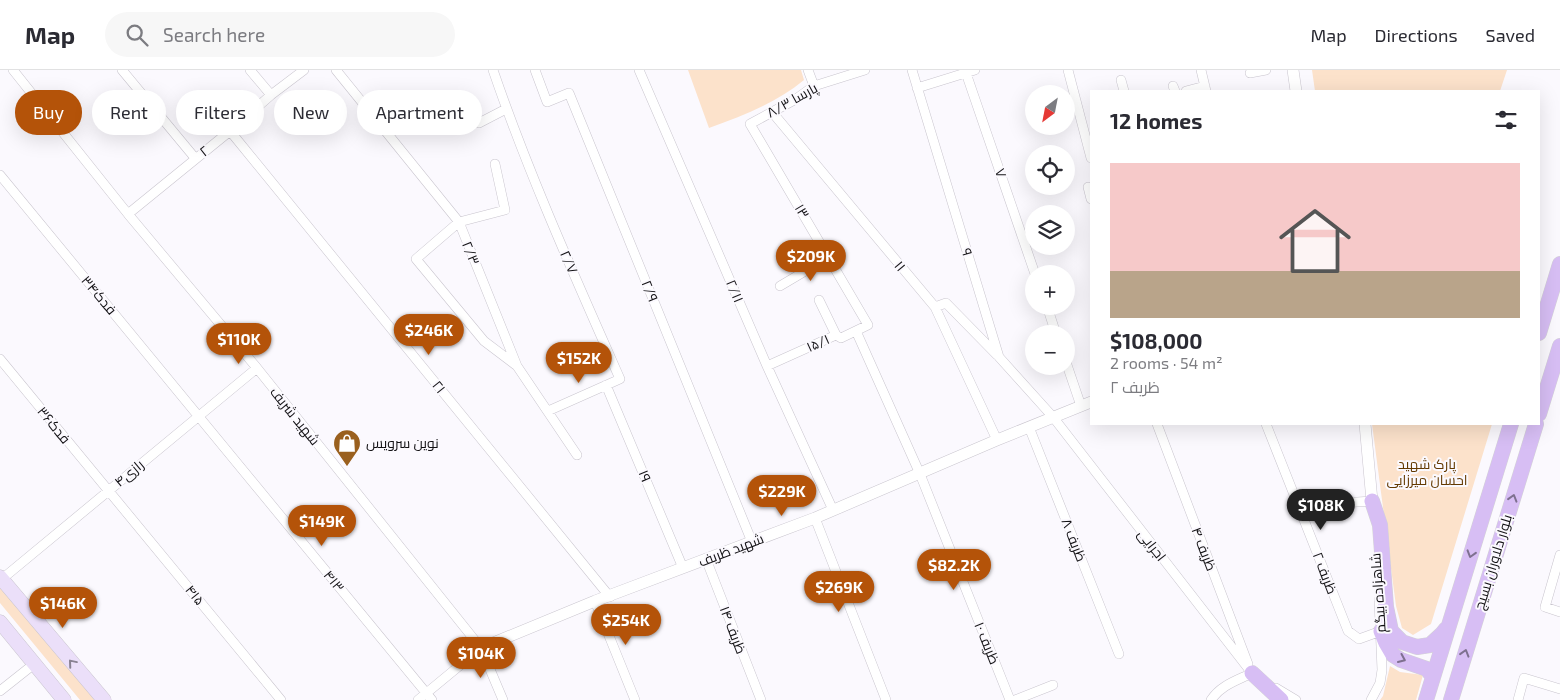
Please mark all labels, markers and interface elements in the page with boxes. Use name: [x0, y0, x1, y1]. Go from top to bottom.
search box: [105, 12, 455, 57]
text: Map: [25, 20, 75, 49]
icon: search: [123, 21, 151, 49]
text: Search here: [163, 23, 265, 46]
text: Map: [1310, 24, 1347, 46]
text: Directions: [1375, 24, 1458, 46]
text: Saved: [1486, 24, 1535, 46]
street label: ۸/۳ پارسا: [763, 78, 821, 122]
north arrow: [1025, 85, 1075, 135]
map controls: [1025, 85, 1075, 375]
chip: Buy: [15, 90, 82, 135]
chip: Rent: [92, 90, 166, 135]
chip: Filters: [176, 90, 264, 135]
chip: New: [274, 90, 347, 135]
chip: Apartment: [357, 90, 482, 135]
icon: filters: [1492, 106, 1520, 134]
text: 12 homes: [1110, 108, 1202, 133]
street label: ۲: [196, 142, 212, 160]
button: locate: [1025, 145, 1075, 195]
street label: ۷: [992, 166, 1011, 180]
icon: home: [1270, 196, 1360, 286]
street label: ۱۳: [792, 200, 813, 221]
button: layers: [1025, 205, 1075, 255]
street label: ۲/۳: [459, 238, 484, 267]
pin: $209K: [776, 240, 846, 282]
text: $209K: [787, 246, 835, 265]
street label: ۹: [958, 246, 977, 258]
street label: ۲/۷: [557, 248, 582, 276]
street label: ۱۱: [891, 257, 910, 274]
button: +: [1025, 265, 1075, 315]
street label: فدک۳۴: [78, 272, 121, 318]
street label: ۲/۹: [638, 277, 662, 304]
street label: ۲/۱۱: [723, 277, 748, 305]
pin: $246K: [394, 314, 464, 356]
text: $246K: [405, 320, 453, 339]
pin: $110K: [204, 322, 274, 365]
button: −: [1025, 325, 1075, 375]
text: $108,000: [1110, 328, 1202, 353]
text: $110K: [217, 329, 261, 348]
street label: ۱۵/۱: [804, 330, 832, 355]
pin: $152K: [544, 342, 614, 384]
text: $152K: [557, 348, 601, 367]
text: 2 rooms · 54 m²: [1110, 353, 1223, 372]
street label: ۲۱: [429, 377, 450, 397]
text: ظریف ۲: [1110, 377, 1160, 396]
street label: شهید شریف: [267, 383, 324, 448]
street label: فدک۳۶: [34, 403, 75, 447]
shop icon: نوین سرویس: [332, 428, 362, 467]
place label: نوین سرویس: [366, 434, 439, 451]
park label: پارک شهید احسان میرزایی: [1386, 455, 1468, 488]
street label: رازی۴: [111, 456, 147, 490]
street label: ۱۹: [635, 467, 656, 484]
pin: $229K: [747, 474, 817, 517]
text: $229K: [758, 481, 806, 500]
pin: $108K: [1286, 488, 1356, 531]
one-way arrow: [1507, 494, 1517, 503]
text: $108K: [1298, 495, 1344, 514]
pin: $149K: [287, 504, 357, 547]
text: $149K: [299, 511, 345, 530]
street label: بلوار دلاوران بسیج: [1470, 512, 1516, 612]
street label: ظریف ۸: [1058, 516, 1090, 564]
street label: اجرایی: [1135, 525, 1170, 564]
street label: ظریف ۴: [1188, 525, 1221, 573]
street label: شهید ظریف: [696, 529, 766, 570]
pin: $82.2K: [913, 548, 995, 591]
street label: ظریف ۲: [1310, 549, 1341, 596]
one-way arrow: [1466, 549, 1476, 558]
street label: شاهزاده بیگم: [1366, 552, 1391, 633]
text: $82.2K: [928, 555, 980, 574]
street label: ۴۱۳: [321, 566, 348, 595]
pin: $269K: [804, 570, 874, 613]
text: $269K: [815, 577, 863, 596]
street label: ۴۱۵: [182, 581, 209, 608]
pin: $146K: [28, 586, 98, 629]
text: $146K: [40, 593, 86, 612]
pin: $254K: [591, 604, 661, 646]
street label: ظریف ۱۴: [717, 604, 750, 656]
text: $254K: [602, 610, 650, 629]
street label: ظریف ۱۰: [971, 619, 1004, 666]
pin: $104K: [446, 636, 516, 679]
text: $104K: [458, 643, 504, 662]
one-way arrow: [1460, 650, 1470, 658]
one-way arrow: [1396, 653, 1405, 663]
one-way arrow: [69, 659, 78, 668]

